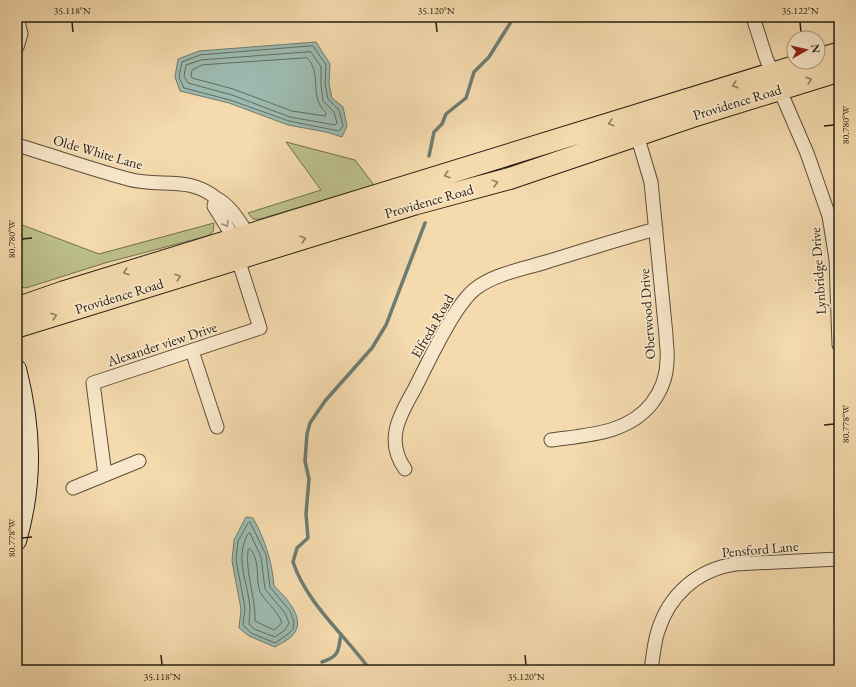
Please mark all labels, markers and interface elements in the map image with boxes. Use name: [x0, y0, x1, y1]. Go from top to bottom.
text: 35.118°N: [53, 4, 91, 17]
text: 35.120°N: [417, 4, 455, 17]
text: 35.122°N: [781, 4, 819, 17]
north arrow: [786, 30, 826, 70]
text: N: [808, 43, 823, 54]
one-way arrow: [806, 76, 813, 85]
street label: Providence Road: [691, 80, 784, 124]
one-way arrow: [732, 80, 739, 89]
text: 80.780°W: [839, 105, 852, 144]
one-way arrow: [608, 118, 615, 127]
street label: Olde White Lane: [51, 131, 145, 173]
one-way arrow: [443, 170, 450, 179]
street label: Providence Road: [382, 179, 476, 222]
one-way arrow: [491, 179, 498, 187]
text: 80.780°W: [5, 219, 18, 258]
one-way arrow: [222, 220, 229, 227]
street label: Lynbridge Drive: [806, 226, 830, 315]
one-way arrow: [299, 235, 306, 244]
street label: Oberwood Drive: [635, 267, 659, 360]
one-way arrow: [123, 268, 130, 276]
one-way arrow: [175, 273, 182, 282]
street label: Providence Road: [73, 274, 166, 318]
street label: Elfreda Road: [407, 290, 458, 361]
one-way arrow: [51, 312, 58, 321]
street label: Alexander view Drive: [104, 318, 220, 371]
text: 80.778°W: [839, 404, 852, 443]
text: 80.778°W: [5, 518, 18, 557]
street label: Pensford Lane: [721, 537, 799, 561]
text: 35.118°N: [143, 670, 181, 683]
text: 35.120°N: [507, 670, 545, 683]

